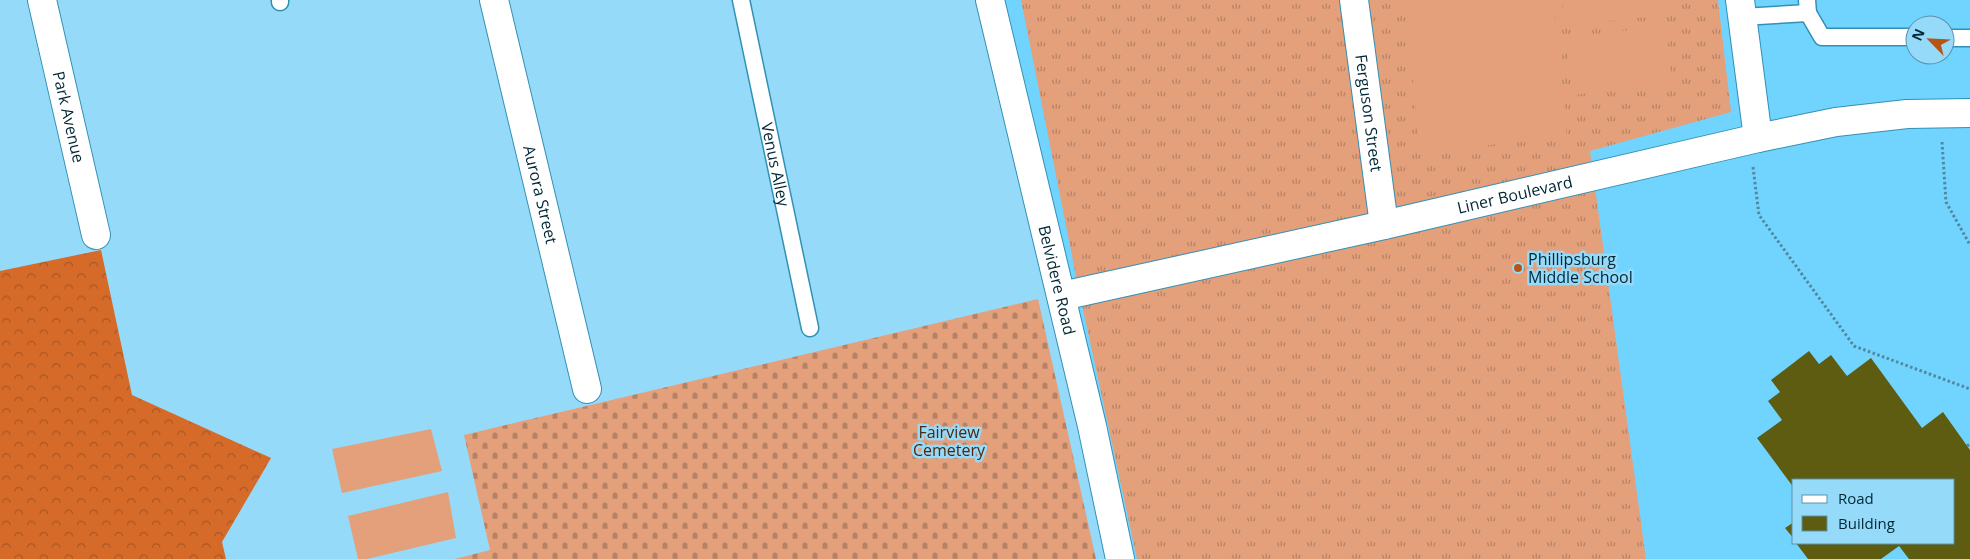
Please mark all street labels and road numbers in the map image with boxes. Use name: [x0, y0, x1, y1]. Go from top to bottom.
street label: Ferguson Street: [1350, 53, 1388, 173]
street label: Park Avenue: [48, 69, 90, 165]
street label: Venus Alley: [756, 120, 795, 209]
street label: Aurora Street: [518, 143, 563, 246]
street label: Liner Boulevard: [1455, 171, 1575, 219]
street label: Belvidere Road: [1033, 223, 1081, 337]

